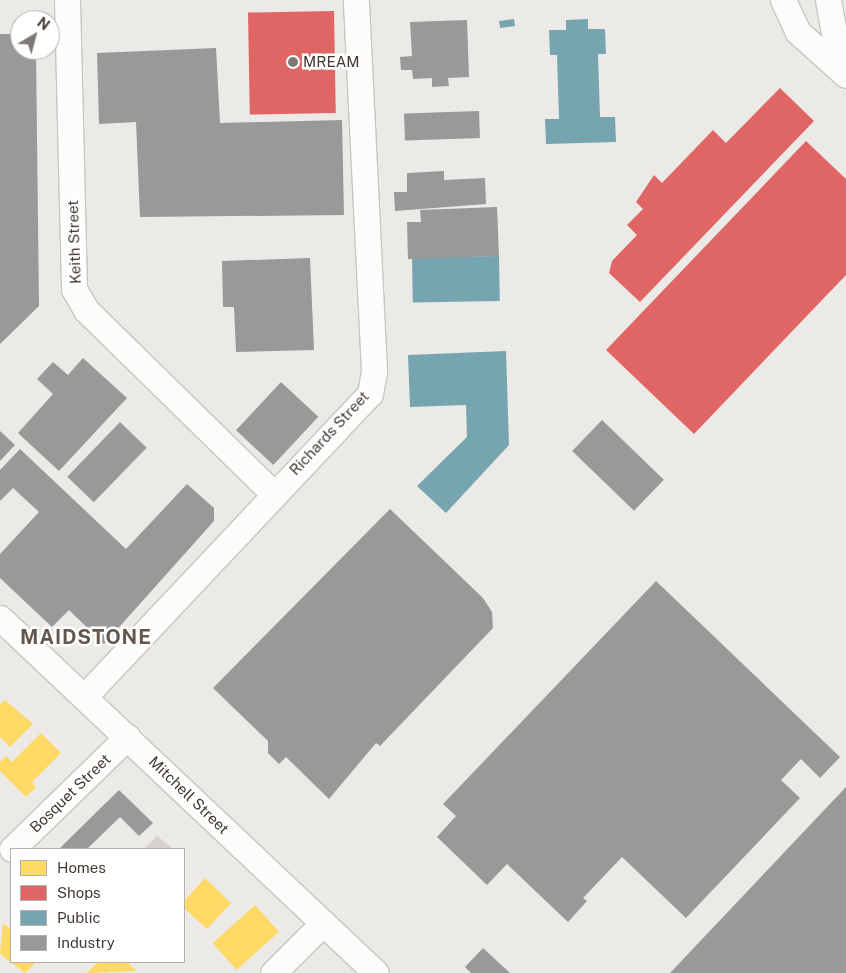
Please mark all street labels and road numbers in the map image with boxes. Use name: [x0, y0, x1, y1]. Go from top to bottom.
street label: Keith Street: [64, 200, 84, 284]
street label: Richards Street: [285, 387, 373, 479]
street label: Bosquet Street: [26, 750, 114, 836]
street label: Mitchell Street: [145, 752, 233, 838]

